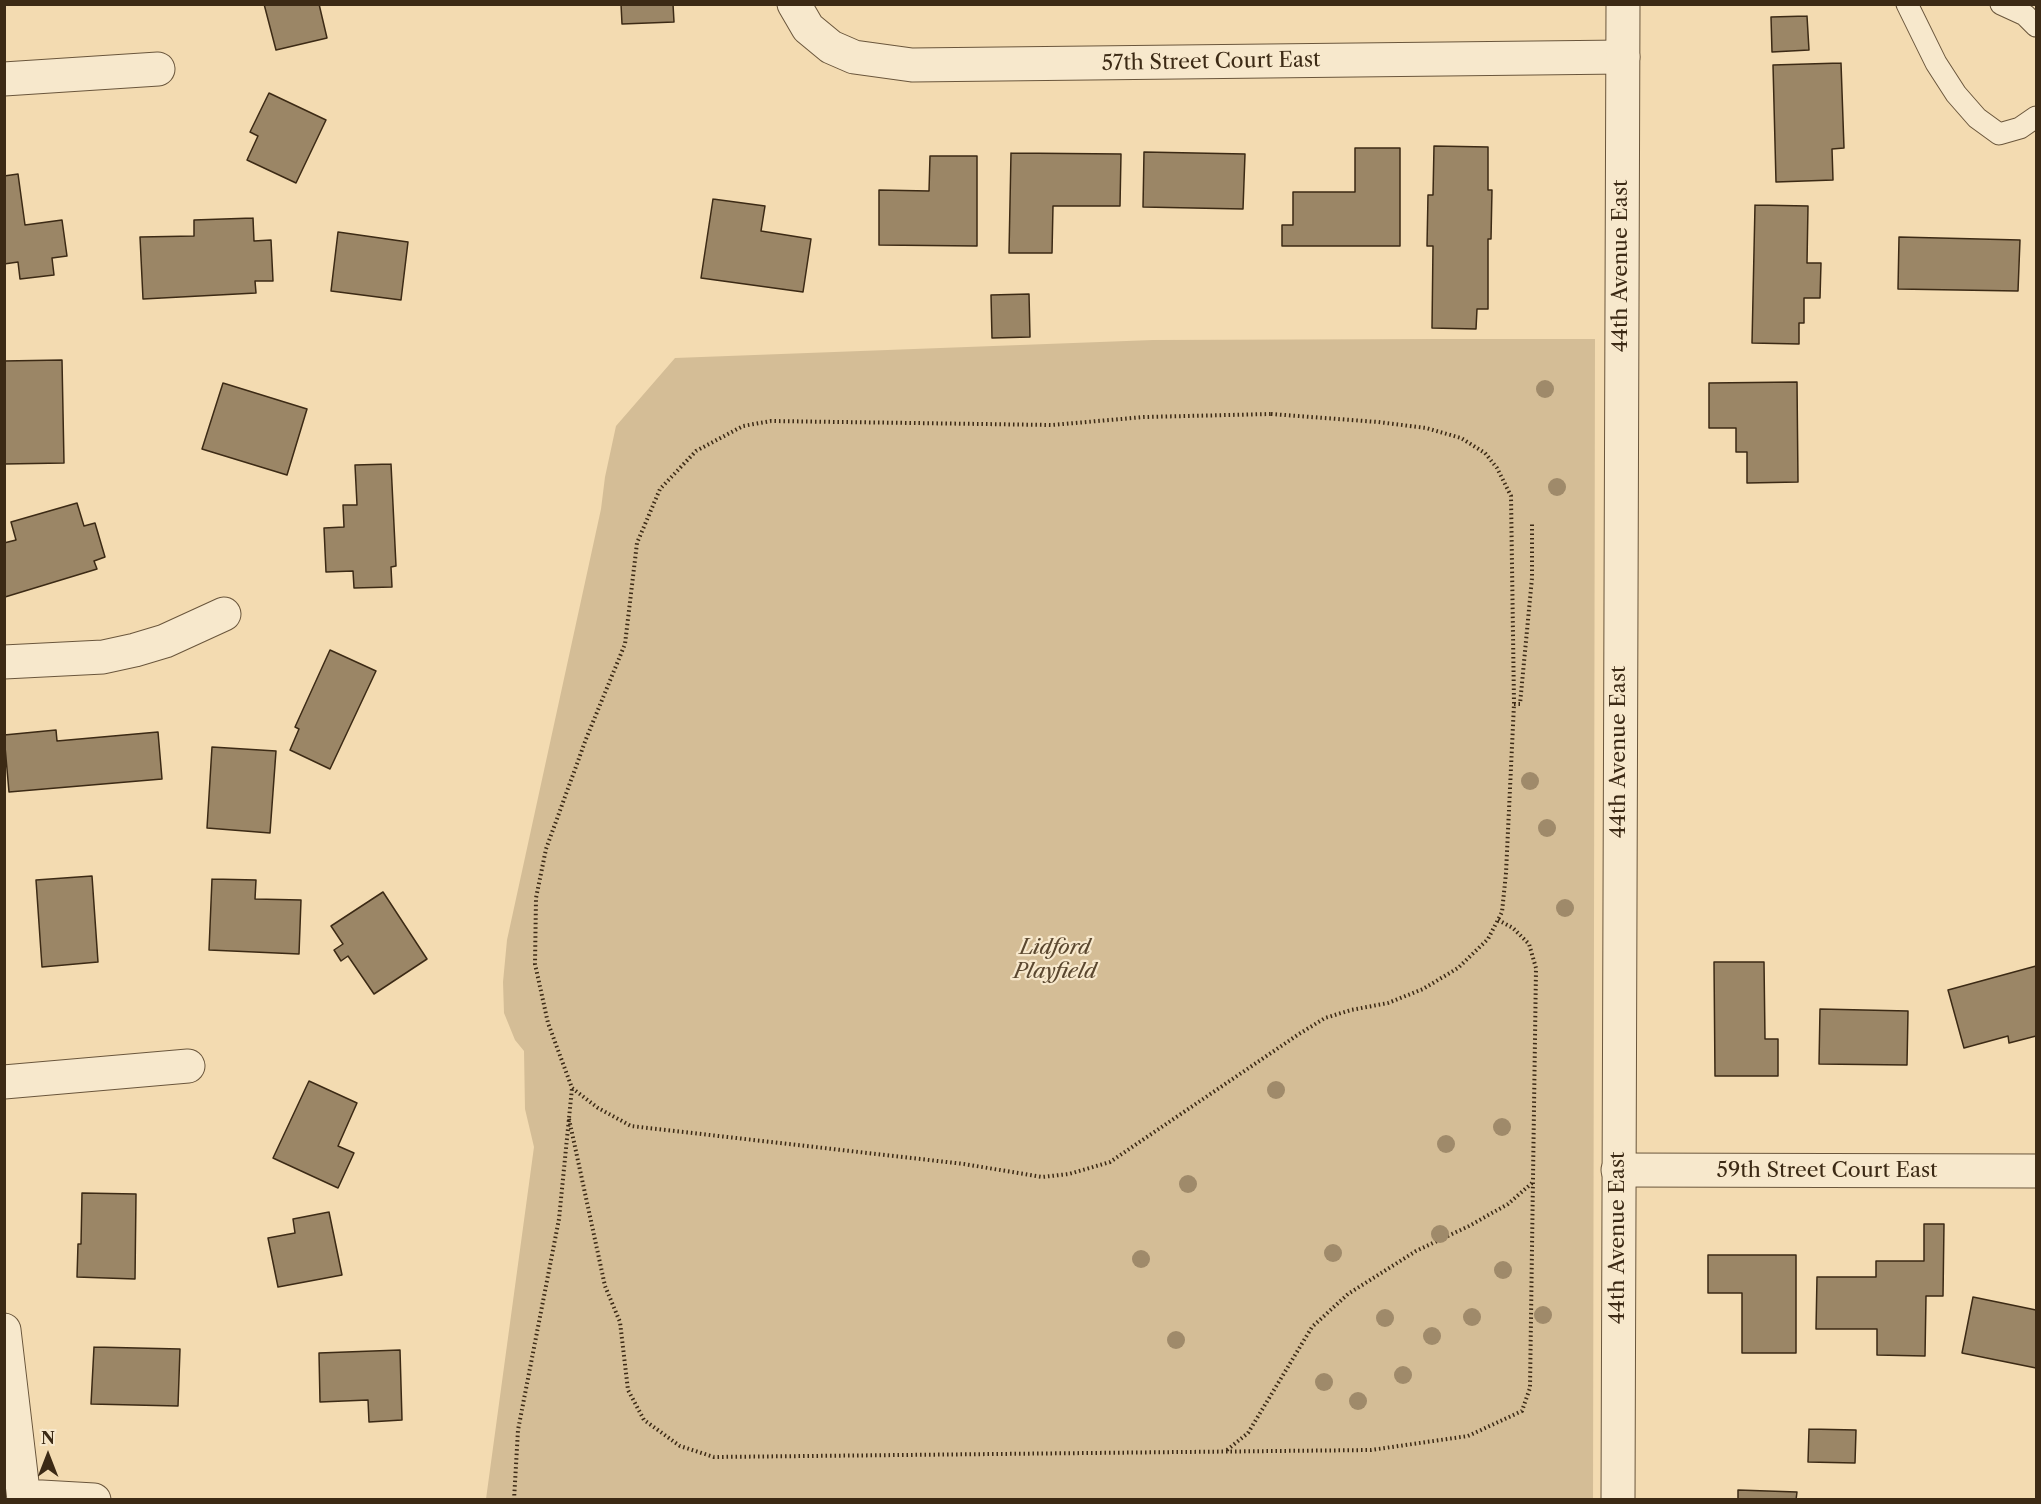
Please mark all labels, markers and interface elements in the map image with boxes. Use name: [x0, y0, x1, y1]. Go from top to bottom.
street label: 57th Street Court East: [1101, 47, 1321, 77]
street label: 44th Avenue East: [1608, 180, 1634, 352]
street label: 44th Avenue East: [1606, 666, 1632, 838]
park label: Lidford Playfield: [1014, 935, 1096, 985]
street label: 44th Avenue East: [1605, 1152, 1631, 1324]
street label: 59th Street Court East: [1717, 1158, 1937, 1184]
north arrow: [18, 1426, 78, 1486]
text: N: [41, 1428, 55, 1448]

